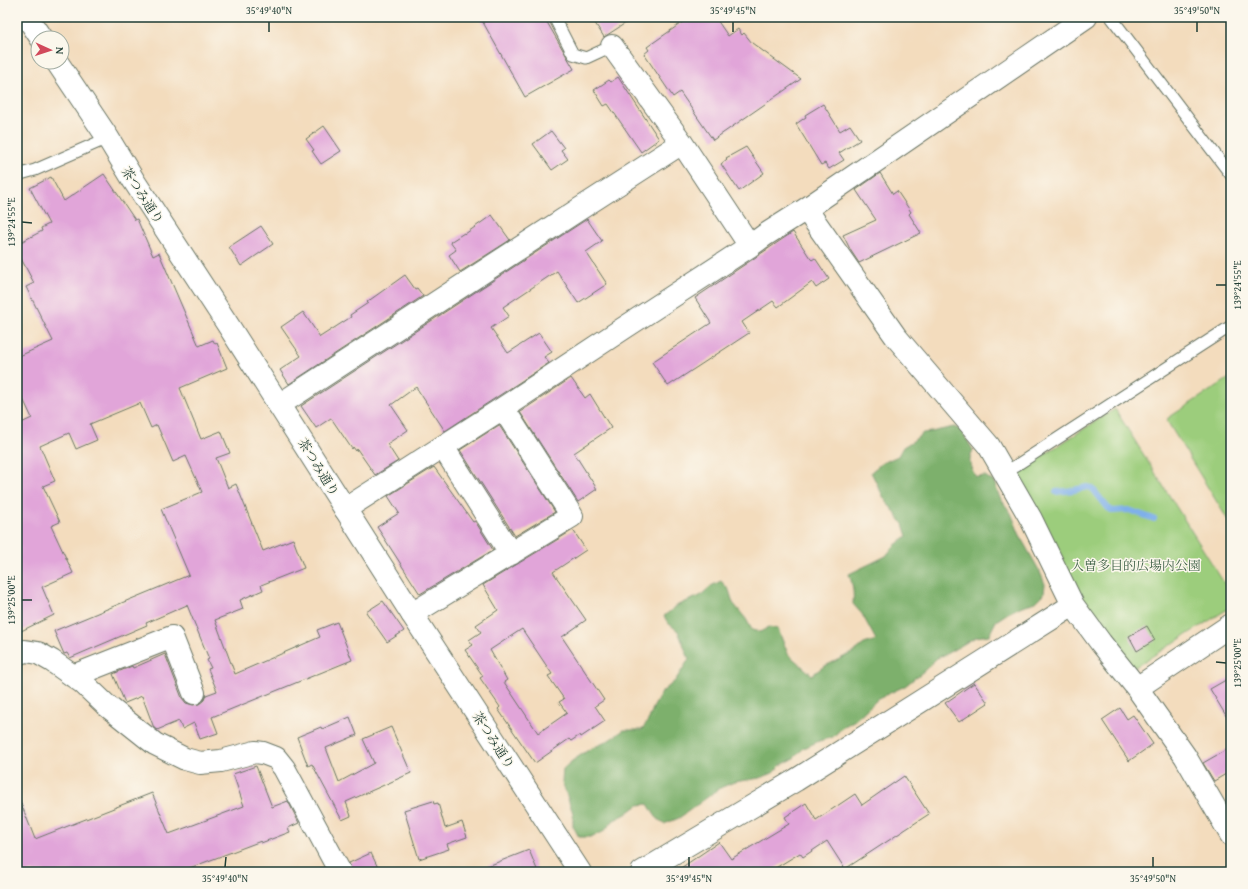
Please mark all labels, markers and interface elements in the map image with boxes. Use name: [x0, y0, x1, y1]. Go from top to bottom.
text: 35°49'40"N: [246, 3, 292, 18]
text: 35°49'45"N: [710, 3, 756, 18]
text: 35°49'50"N: [1174, 3, 1220, 18]
north arrow: [30, 30, 70, 70]
text: N: [52, 46, 68, 55]
street label: 茶つみ通り: [117, 163, 168, 228]
text: 139°24'55"E: [4, 197, 19, 247]
text: 139°24'55"E: [1230, 260, 1245, 310]
street label: 茶つみ通り: [293, 435, 344, 500]
park label: 入曽多目的広場内公園: [1071, 556, 1201, 575]
text: 139°25'00"E: [4, 575, 19, 625]
text: 139°25'00"E: [1230, 638, 1245, 688]
street label: 茶つみ通り: [468, 708, 519, 773]
text: 35°49'40"N: [202, 871, 248, 886]
text: 35°49'45"N: [666, 871, 712, 886]
text: 35°49'50"N: [1130, 871, 1176, 886]

